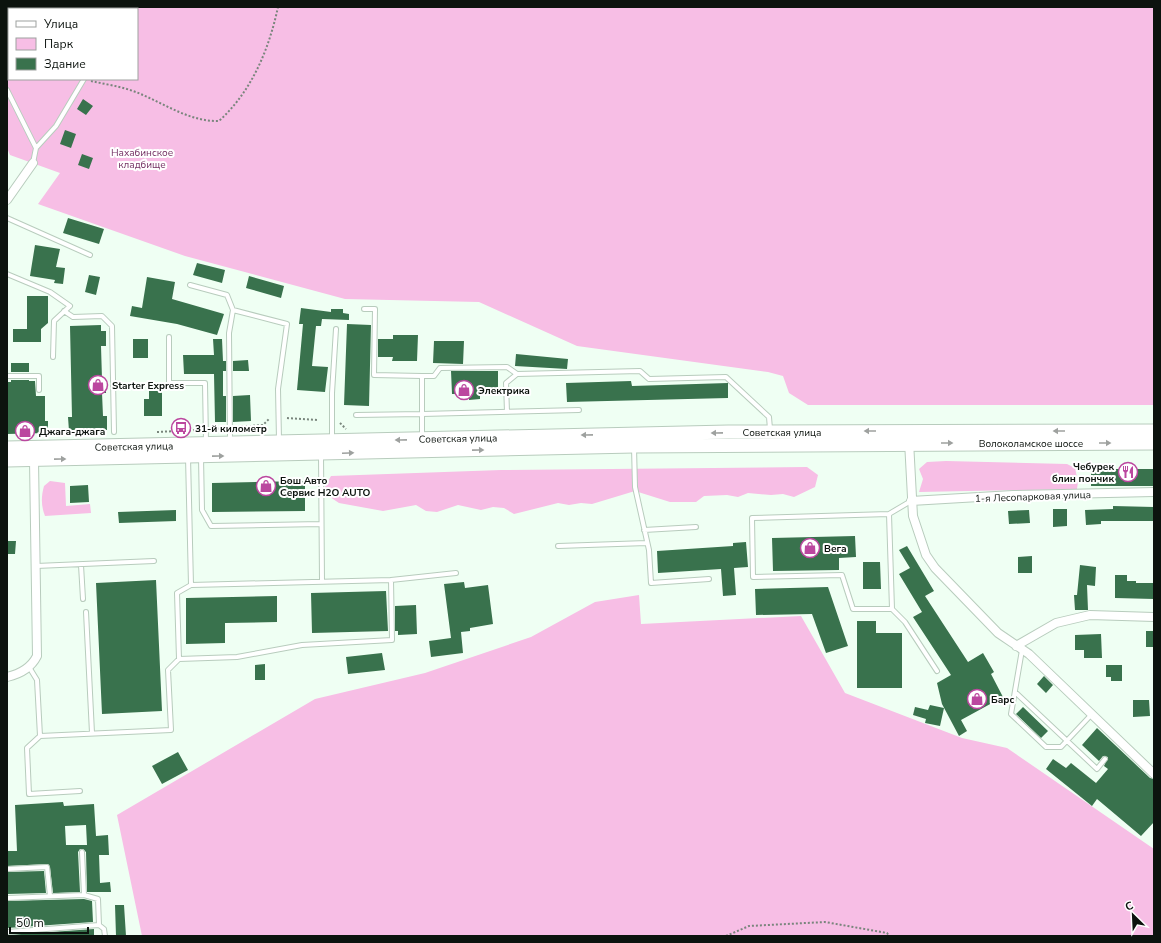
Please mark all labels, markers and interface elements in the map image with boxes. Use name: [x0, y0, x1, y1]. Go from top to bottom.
legend: [8, 8, 138, 80]
text: Улица: [43, 16, 78, 32]
text: Парк: [44, 36, 74, 52]
text: Здание: [44, 56, 86, 72]
park label: Нахабинское кладбище: [111, 146, 173, 172]
shop icon: Starter Express: [87, 374, 109, 396]
place label: Starter Express: [112, 379, 184, 393]
shop icon: Электрика: [453, 379, 475, 401]
place label: Электрика: [478, 384, 530, 398]
bus stop icon: 31-й километр: [170, 417, 192, 439]
shop icon: Джага-джага: [14, 420, 36, 442]
place label: 31-й километр: [195, 422, 267, 436]
place label: Джага-джага: [39, 425, 105, 439]
street label: Советская улица: [743, 426, 821, 440]
one-way arrow: [863, 428, 876, 434]
one-way arrow: [1052, 428, 1065, 434]
one-way arrow: [710, 430, 723, 436]
street label: Советская улица: [418, 431, 498, 447]
one-way arrow: [581, 432, 593, 439]
one-way arrow: [395, 436, 407, 443]
street label: Волоколамское шоссе: [979, 437, 1083, 451]
street label: Советская улица: [94, 439, 174, 455]
one-way arrow: [941, 440, 954, 446]
one-way arrow: [1099, 440, 1112, 446]
one-way arrow: [472, 447, 485, 453]
one-way arrow: [342, 450, 355, 456]
one-way arrow: [212, 453, 225, 459]
one-way arrow: [54, 456, 67, 462]
place label: Чебурек блин пончик: [1052, 460, 1114, 486]
restaurant icon: Чебурек блин пончик: [1117, 461, 1139, 483]
place label: Бош Авто Сервис H2O AUTO: [280, 474, 370, 500]
shop icon: Бош Авто Сервис H2O AUTO: [255, 475, 277, 497]
street label: 1-я Лесопарковая улица: [975, 488, 1091, 506]
shop icon: Вега: [799, 537, 821, 559]
place label: Вега: [824, 542, 847, 556]
shop icon: Барс: [966, 688, 988, 710]
place label: Барс: [991, 693, 1014, 707]
north arrow: [1113, 895, 1153, 935]
text: С: [1123, 898, 1136, 915]
scale bar: [10, 909, 88, 935]
text: 50 m: [16, 915, 44, 931]

